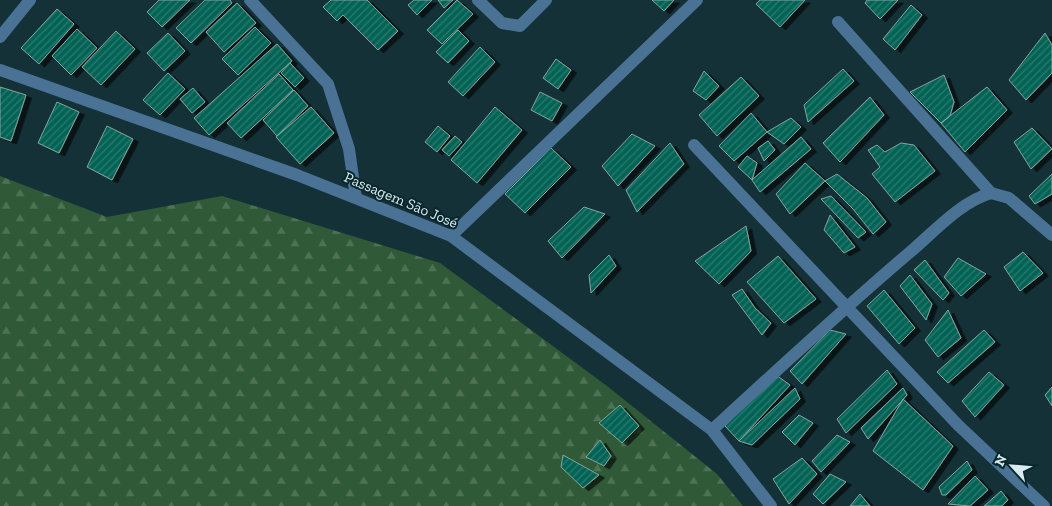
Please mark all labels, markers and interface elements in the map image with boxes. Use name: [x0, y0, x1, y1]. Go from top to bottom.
street label: Passagem São José: [342, 168, 460, 232]
north arrow: [987, 441, 1037, 491]
text: N: [991, 452, 1011, 469]

